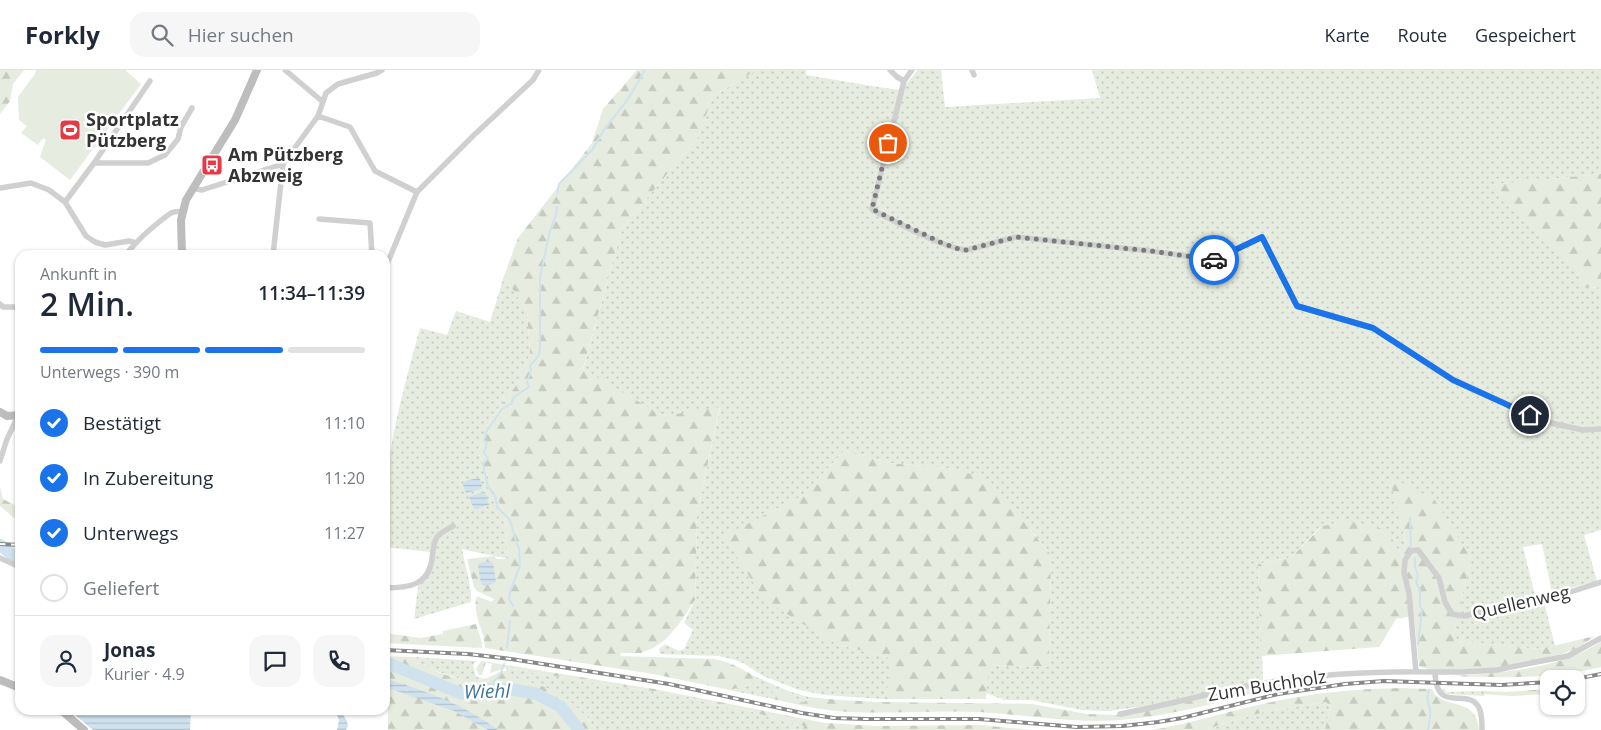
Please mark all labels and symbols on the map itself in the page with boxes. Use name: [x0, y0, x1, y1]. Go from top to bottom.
place label: Sportplatz Pützberg: [86, 107, 179, 152]
sports icon: Sportplatz Pützberg: [58, 118, 82, 142]
pin: [867, 122, 909, 164]
place label: Am Pützberg Abzweig: [228, 142, 343, 187]
bus stop icon: Am Pützberg Abzweig: [200, 153, 224, 177]
courier: [1189, 235, 1239, 285]
pin: [1509, 394, 1551, 436]
street label: Quellenweg: [1470, 579, 1572, 625]
street label: Zum Buchholz: [1206, 664, 1328, 706]
water label: Wiehl: [464, 678, 512, 704]

